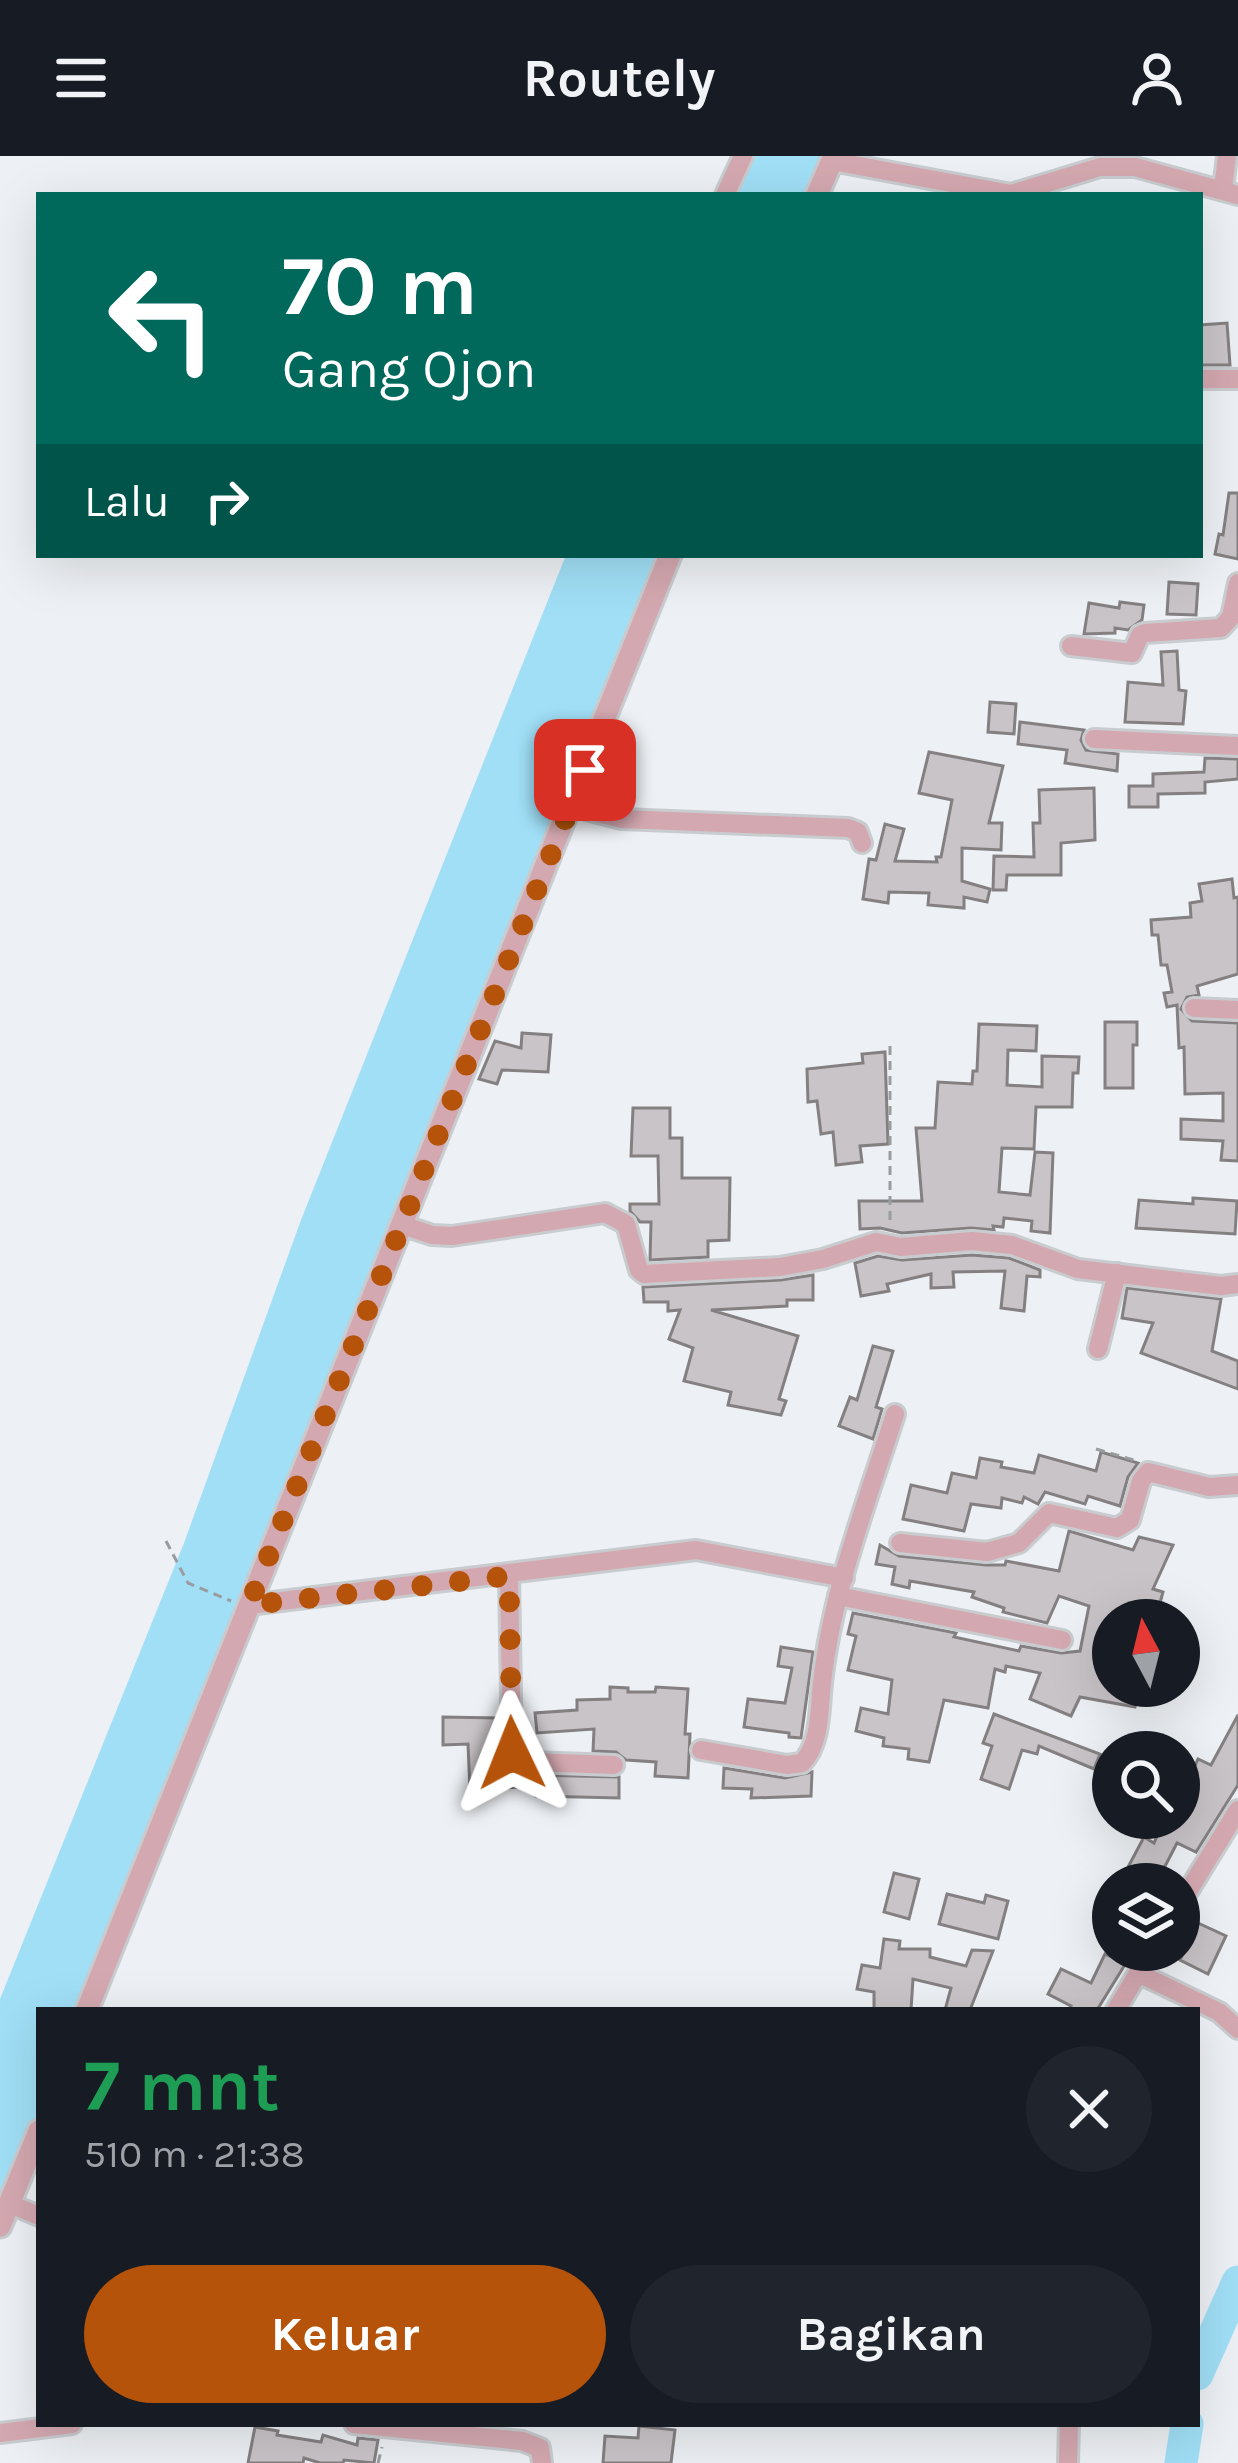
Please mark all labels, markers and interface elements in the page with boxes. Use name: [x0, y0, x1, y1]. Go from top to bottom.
icon: menu: [48, 45, 114, 111]
icon: person: [1124, 45, 1190, 111]
text: Routely: [523, 46, 715, 110]
text: 70 m: [282, 237, 478, 335]
icon: left: [84, 240, 240, 396]
text: Gang Ojon: [282, 337, 536, 401]
icon: right: [194, 468, 260, 534]
text: Lalu: [84, 475, 170, 527]
pin: [534, 719, 636, 821]
icon: arrive: [552, 737, 618, 803]
north arrow: [1092, 1599, 1200, 1707]
map controls: [1092, 1599, 1200, 1971]
position arrow: [449, 1690, 575, 1816]
button: search: [1092, 1731, 1200, 1839]
button: layers: [1092, 1863, 1200, 1971]
text: 7 mnt: [84, 2044, 280, 2128]
button: close: [1026, 2046, 1152, 2172]
text: 510 m · 21:38: [84, 2131, 305, 2177]
button: Keluar: [84, 2265, 606, 2403]
button: Bagikan: [630, 2265, 1152, 2403]

